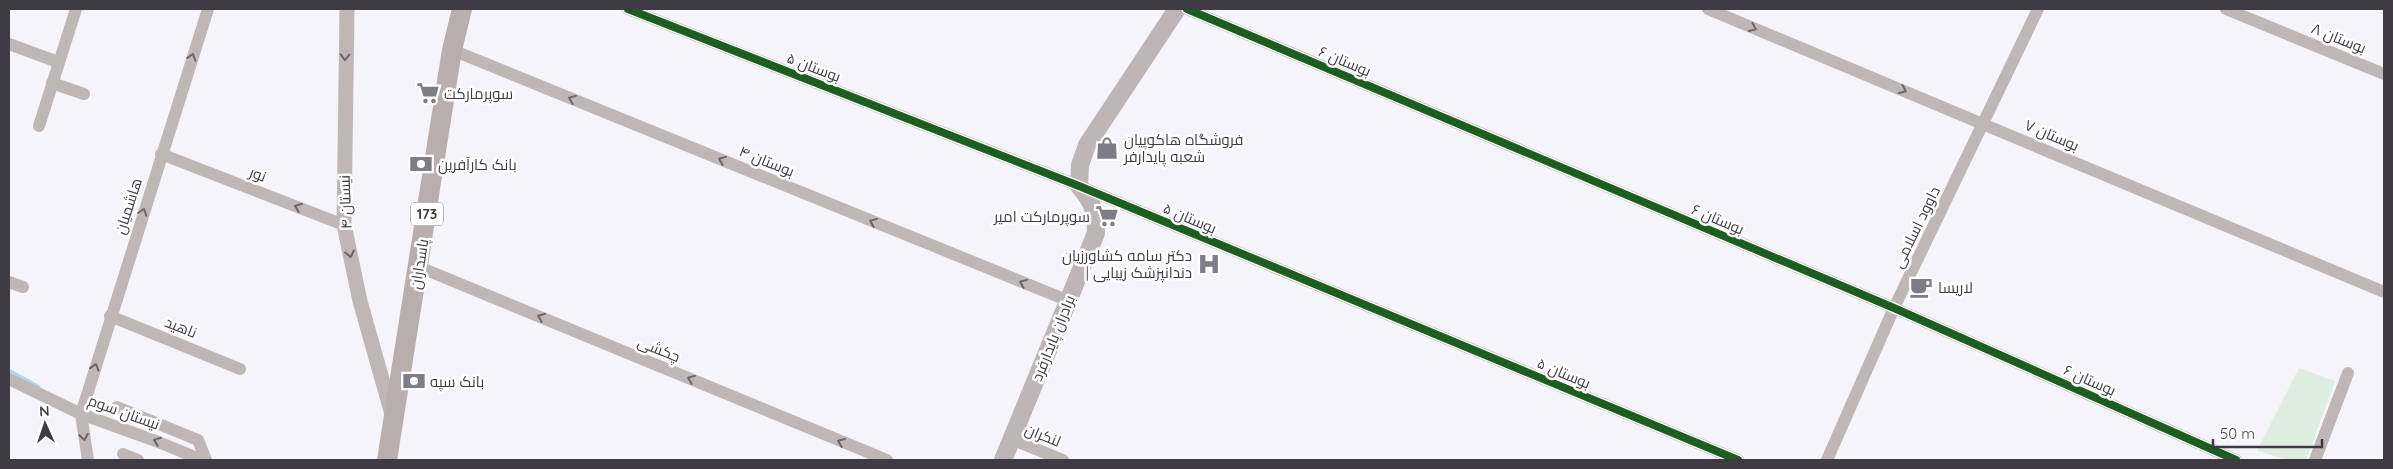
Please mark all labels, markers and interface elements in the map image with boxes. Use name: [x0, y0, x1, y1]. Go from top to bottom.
street label: بوستان ۸: [2308, 18, 2369, 58]
one-way arrow: [1748, 21, 1757, 32]
street label: بوستان ۶: [1315, 41, 1374, 81]
street label: بوستان ۵: [784, 48, 844, 87]
one-way arrow: [186, 54, 196, 62]
one-way arrow: [340, 54, 350, 62]
supermarket icon: سوپرمارکت: [415, 80, 441, 106]
place label: سوپرمارکت: [444, 84, 513, 104]
one-way arrow: [1898, 84, 1907, 95]
one-way arrow: [568, 95, 577, 105]
street label: بوستان ۷: [2021, 115, 2082, 156]
place label: فروشگاه هاکوپیان شعبه پایدارفر: [1123, 130, 1243, 167]
shop icon: فروشگاه هاکوپیان شعبه پایدارفر: [1094, 135, 1120, 161]
street label: بوستان ۴: [736, 141, 797, 182]
bank icon: بانک کارآفرین: [408, 151, 434, 177]
place label: بانک کارآفرین: [438, 155, 517, 175]
one-way arrow: [718, 156, 727, 167]
street label: نور: [246, 162, 269, 186]
street label: نیستان ۴: [335, 175, 356, 229]
street label: هاشمیان: [110, 176, 147, 237]
street label: داوود اسلامی: [1888, 183, 1945, 271]
street label: بوستان ۵: [1160, 198, 1220, 239]
street label: بوستان ۶: [1688, 199, 1747, 239]
road number: 173: [411, 202, 443, 225]
one-way arrow: [294, 203, 303, 213]
supermarket icon: سوپرمارکت امیر: [1094, 203, 1120, 229]
place label: سوپرمارکت امیر: [993, 207, 1090, 227]
one-way arrow: [137, 208, 147, 217]
one-way arrow: [869, 217, 878, 228]
street label: پاسداران: [406, 237, 433, 291]
place label: دکتر سامه کشاورزیان | دندانپزشک زیبایی: [1062, 246, 1192, 283]
one-way arrow: [344, 250, 355, 259]
hospital icon: دکتر سامه کشاورزیان | دندانپزشک زیبایی: [1196, 251, 1222, 277]
cafe icon: لاریسا: [1908, 274, 1934, 300]
place label: لاریسا: [1938, 278, 1973, 297]
one-way arrow: [1019, 279, 1028, 289]
street label: برادران پایدارفرد: [1027, 292, 1080, 384]
street label: ناهید: [162, 312, 200, 342]
one-way arrow: [537, 313, 546, 324]
street label: چکشی: [635, 332, 683, 367]
street label: بوستان ۵: [1534, 353, 1594, 394]
street label: بوستان ۶: [2061, 360, 2119, 401]
one-way arrow: [89, 364, 99, 372]
bank icon: بانک سپه: [401, 368, 427, 394]
place label: بانک سپه: [430, 372, 484, 392]
one-way arrow: [687, 375, 696, 386]
street label: نیستان سوم: [85, 390, 162, 435]
north arrow: [20, 399, 70, 449]
text: N: [39, 402, 50, 420]
scale bar: [2213, 416, 2322, 448]
street label: لنکران: [1022, 419, 1064, 452]
text: 50 m: [2220, 424, 2255, 443]
one-way arrow: [79, 433, 89, 441]
one-way arrow: [153, 437, 162, 448]
one-way arrow: [838, 437, 846, 447]

